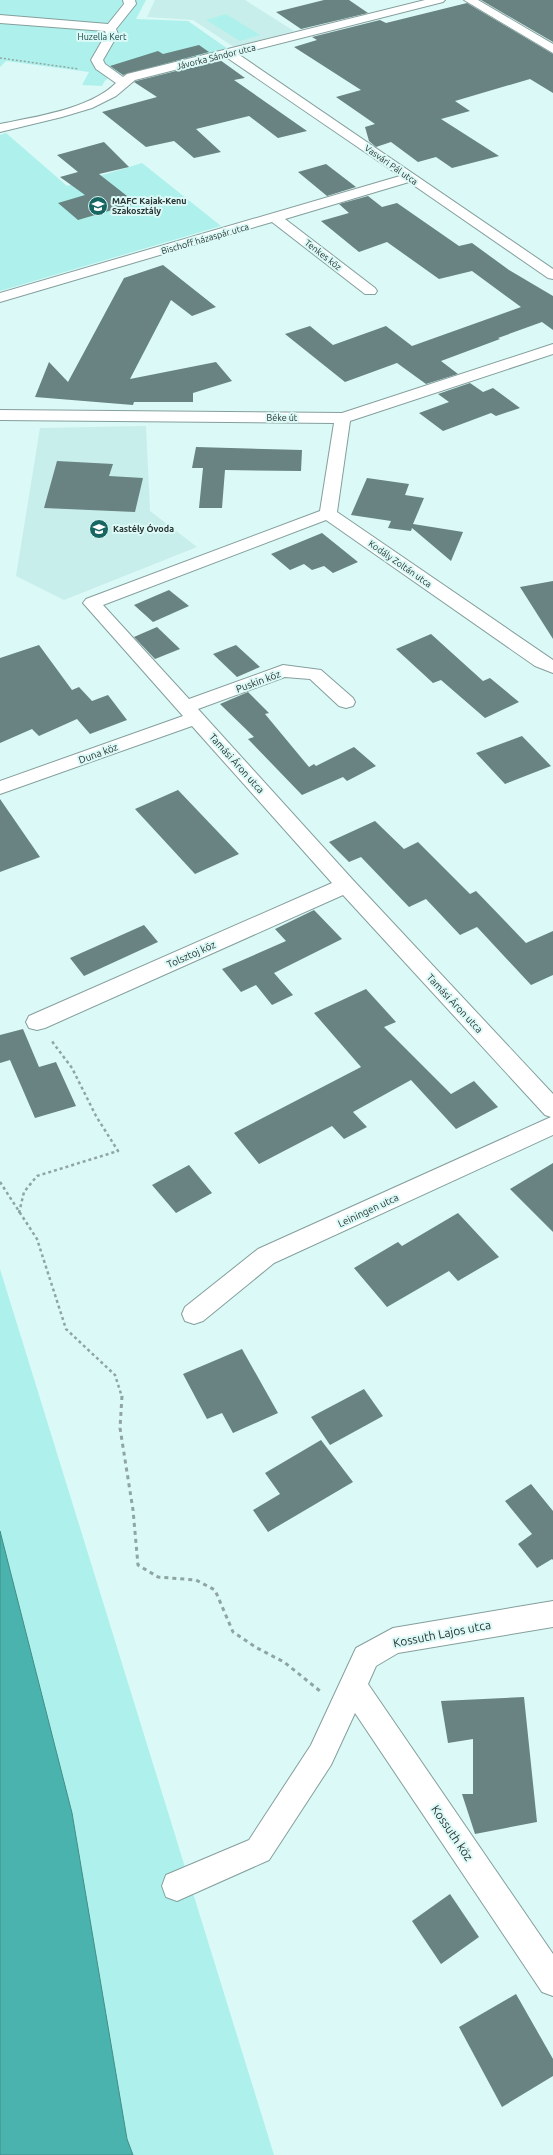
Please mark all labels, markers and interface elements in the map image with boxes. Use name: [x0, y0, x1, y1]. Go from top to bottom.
park label: Huzella Kert: [77, 32, 127, 42]
street label: Jávorka Sándor utca: [175, 42, 257, 72]
street label: Vasvári Pál utca: [363, 143, 419, 187]
school or university icon: MAFC Kajak-Kenu Szakosztály: [87, 195, 109, 217]
place label: MAFC Kajak-Kenu Szakosztály: [112, 196, 187, 216]
street label: Bischoff házaspár utca: [160, 222, 250, 256]
street label: Tenkes köz: [303, 238, 343, 272]
street label: Béke út: [267, 413, 298, 423]
school or university icon: Kastély Óvoda: [88, 518, 110, 540]
place label: Kastély Óvoda: [113, 523, 174, 534]
street label: Kodály Zoltán utca: [367, 538, 433, 590]
street label: Puskin köz: [234, 668, 282, 695]
street label: Tamási Áron utca: [207, 731, 267, 795]
street label: Duna köz: [77, 741, 120, 766]
street label: Tolsztoj köz: [165, 939, 218, 970]
street label: Tamási Áron utca: [424, 971, 486, 1035]
street label: Leiningen utca: [336, 1192, 400, 1229]
street label: Kossuth Lajos utca: [392, 1618, 492, 1649]
street label: Kossuth köz: [429, 1803, 476, 1863]

